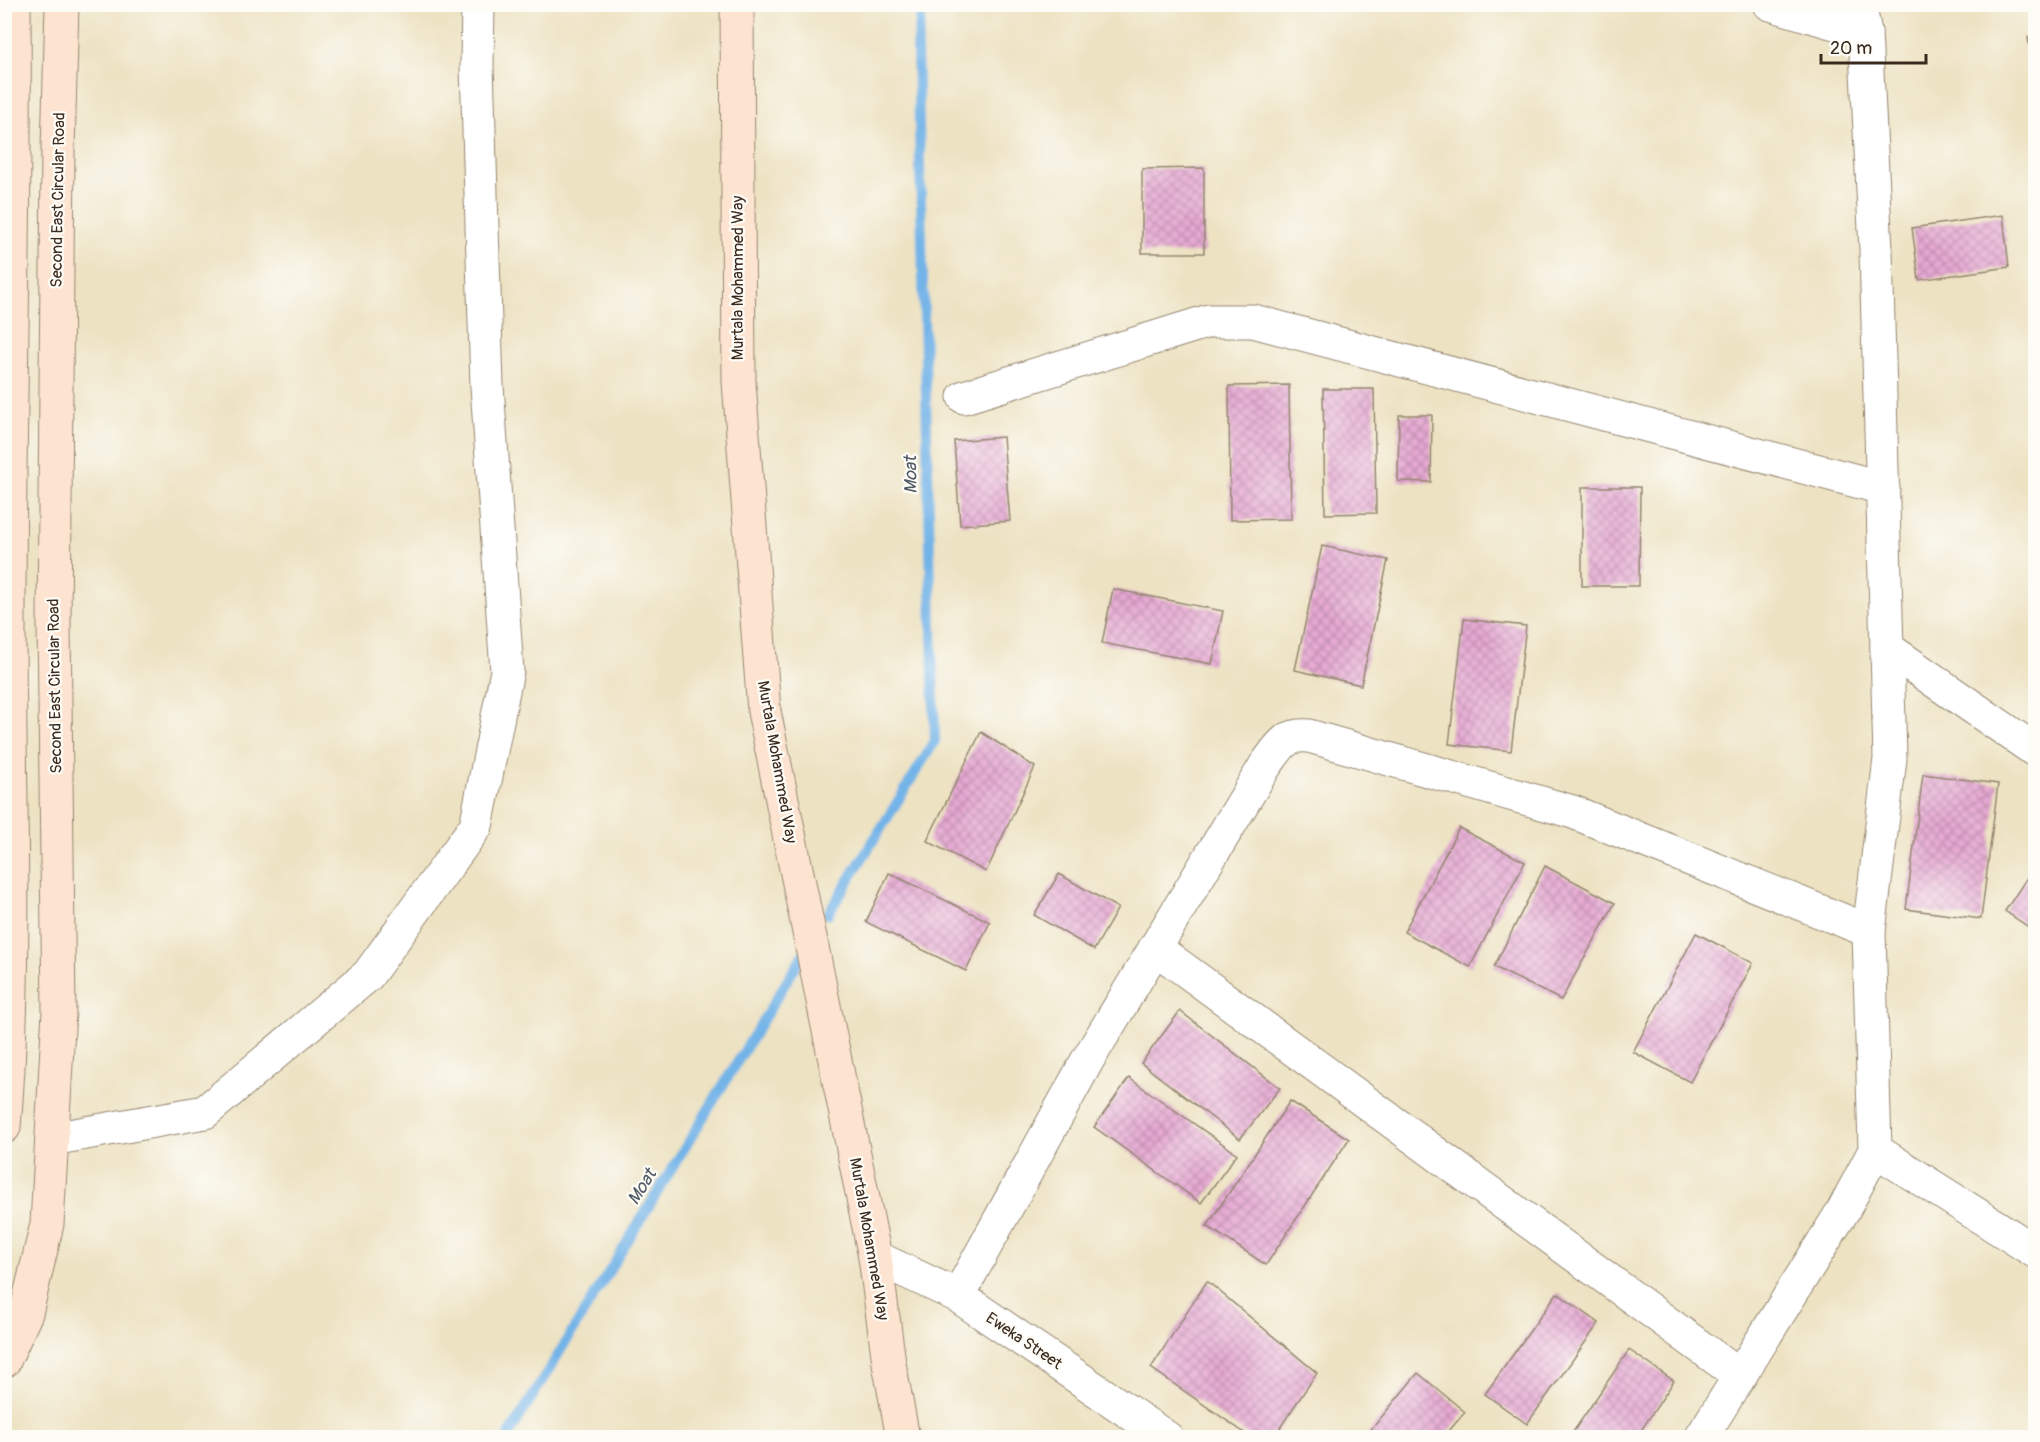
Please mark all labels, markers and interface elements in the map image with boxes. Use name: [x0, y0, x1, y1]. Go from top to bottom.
scale bar: [1821, 27, 1926, 65]
text: 20 m: [1830, 37, 1872, 60]
street label: Second East Circular Road: [46, 112, 70, 288]
street label: Murtala Mohammed Way: [728, 196, 748, 360]
water label: Moat: [899, 454, 923, 494]
street label: Second East Circular Road: [43, 598, 67, 774]
street label: Murtala Mohammed Way: [753, 679, 801, 845]
street label: Murtala Mohammed Way: [845, 1156, 893, 1322]
water label: Moat: [622, 1163, 663, 1209]
street label: Eweka Street: [982, 1308, 1067, 1374]

